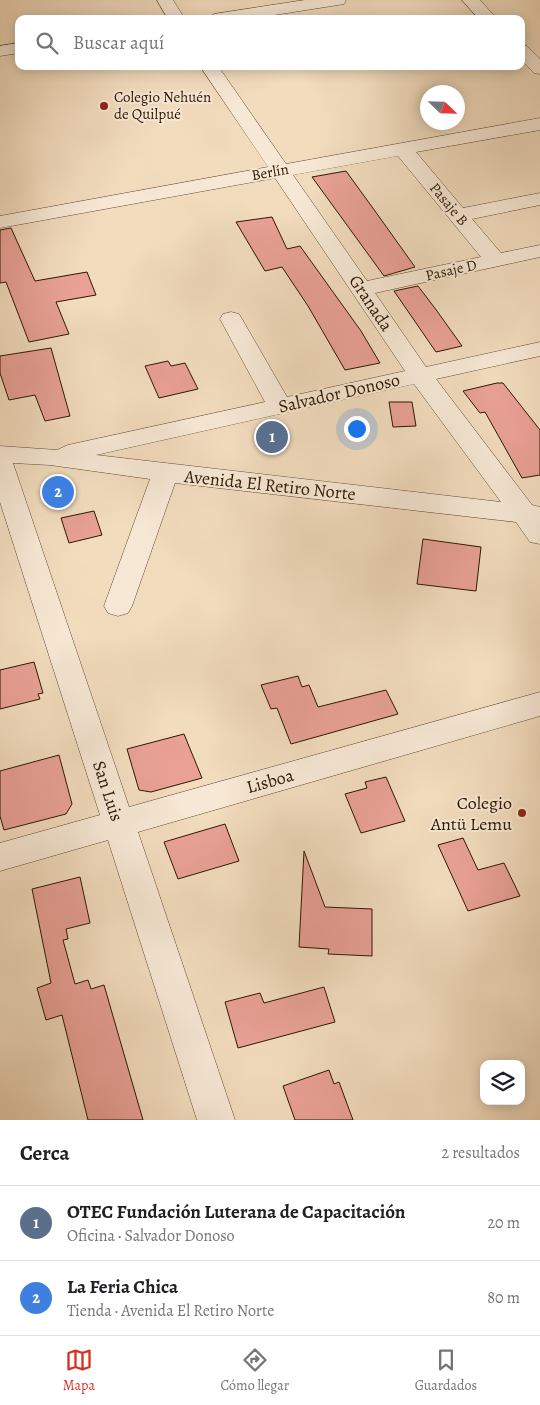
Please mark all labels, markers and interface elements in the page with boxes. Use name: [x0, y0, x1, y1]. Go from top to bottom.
search box: [15, 15, 525, 70]
icon: search: [33, 29, 61, 57]
text: Buscar aquí: [73, 30, 164, 56]
north arrow: [420, 85, 465, 130]
place label: Colegio Nehuén de Quilpué: [114, 87, 211, 124]
marker: Colegio Nehuén de Quilpué: [98, 100, 110, 112]
street label: Berlín: [250, 159, 290, 185]
street label: Pasaje B: [425, 178, 473, 230]
street label: Pasaje D: [423, 254, 479, 286]
street label: Granada: [343, 270, 399, 336]
street label: Salvador Donoso: [276, 367, 402, 419]
your location: [344, 416, 370, 442]
pin: 1: [256, 418, 288, 456]
street label: Avenida El Retiro Norte: [182, 464, 357, 506]
pin: 2: [42, 473, 74, 511]
street label: San Luis: [87, 758, 129, 824]
street label: Lisboa: [244, 763, 297, 799]
place label: Colegio Antü Lemu: [430, 791, 512, 836]
marker: Colegio Antü Lemu: [516, 807, 528, 819]
map controls: [480, 1060, 525, 1105]
button: layers: [480, 1060, 525, 1105]
text: Cerca: [20, 1139, 70, 1167]
text: 2 resultados: [441, 1142, 520, 1164]
text: OTEC Fundación Luterana de Capacitación: [67, 1199, 405, 1225]
text: 1: [33, 1212, 39, 1234]
text: 20 m: [487, 1212, 520, 1234]
text: Oficina · Salvador Donoso: [67, 1225, 235, 1247]
text: La Feria Chica: [67, 1274, 178, 1300]
text: 2: [32, 1287, 40, 1309]
text: 80 m: [487, 1287, 520, 1309]
text: Tienda · Avenida El Retiro Norte: [67, 1300, 274, 1322]
tab: Mapa: [63, 1346, 95, 1395]
tab: Cómo llegar: [221, 1346, 289, 1395]
tab: Guardados: [415, 1346, 477, 1395]

